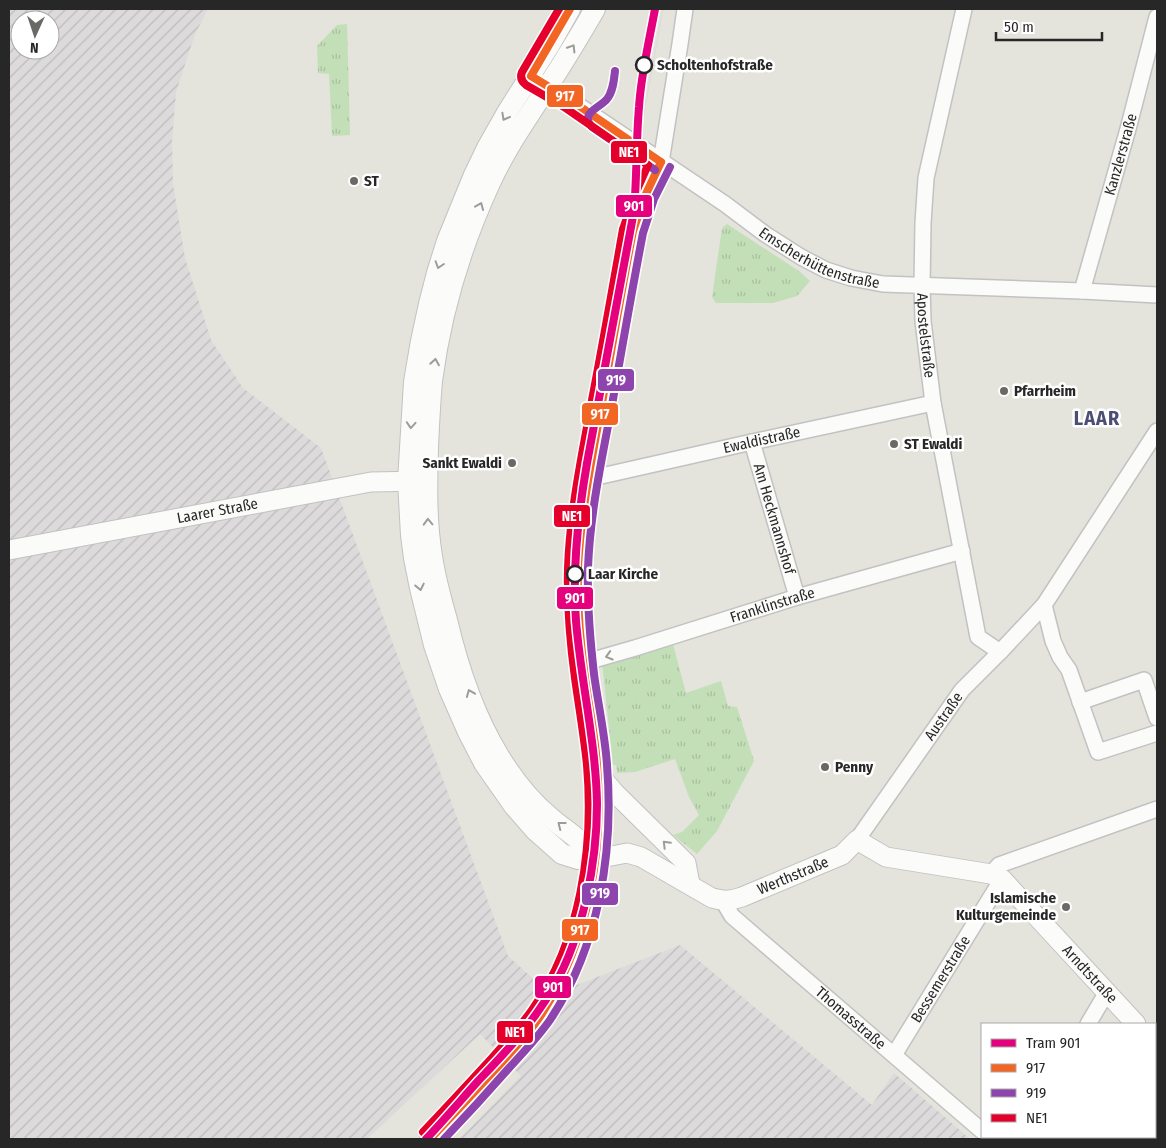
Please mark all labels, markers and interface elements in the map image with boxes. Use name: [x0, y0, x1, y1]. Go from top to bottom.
north arrow: [10, 10, 60, 60]
scale bar: [996, 10, 1102, 42]
text: 50 m: [1004, 18, 1034, 36]
text: N: [30, 39, 39, 56]
one-way arrow: [566, 44, 575, 54]
marker: Scholtenhofstraße: [635, 56, 653, 74]
place label: Scholtenhofstraße: [657, 56, 773, 74]
line badge: 917: [546, 84, 584, 108]
text: 917: [556, 88, 574, 105]
one-way arrow: [501, 112, 511, 121]
street label: Kanzlerstraße: [1101, 112, 1141, 197]
line badge: NE1: [610, 140, 648, 164]
text: NE1: [619, 144, 639, 161]
place label: ST: [364, 172, 379, 190]
marker: ST: [348, 175, 360, 187]
line badge: 901: [615, 194, 653, 218]
text: 901: [624, 198, 644, 215]
one-way arrow: [473, 202, 484, 211]
street label: Emscherhüttenstraße: [755, 224, 881, 292]
one-way arrow: [435, 261, 445, 269]
street label: Apostelstraße: [913, 293, 939, 379]
one-way arrow: [430, 358, 440, 366]
line badge: 919: [597, 368, 635, 392]
text: 919: [606, 372, 626, 389]
place label: Pfarrheim: [1014, 382, 1076, 400]
marker: Pfarrheim: [998, 385, 1010, 397]
line badge: 917: [581, 402, 619, 426]
text: 917: [591, 406, 609, 423]
district label: LAAR: [1074, 406, 1120, 430]
one-way arrow: [406, 421, 417, 429]
street label: Ewaldistraße: [721, 423, 802, 457]
place label: ST Ewaldi: [904, 435, 962, 453]
marker: ST Ewaldi: [888, 438, 900, 450]
place label: Sankt Ewaldi: [422, 454, 502, 472]
marker: Sankt Ewaldi: [506, 457, 518, 469]
street label: Am Heckmannshof: [750, 461, 799, 578]
street label: Laarer Straße: [175, 494, 259, 527]
line badge: NE1: [553, 504, 591, 528]
text: NE1: [562, 508, 582, 525]
one-way arrow: [423, 518, 434, 526]
marker: Laar Kirche: [566, 565, 584, 583]
place label: Laar Kirche: [588, 565, 658, 583]
one-way arrow: [414, 582, 425, 591]
street label: Franklinstraße: [728, 584, 817, 627]
line badge: 901: [556, 586, 594, 610]
text: 901: [565, 590, 585, 607]
one-way arrow: [605, 650, 613, 660]
street label: Austraße: [921, 689, 967, 744]
one-way arrow: [465, 690, 475, 698]
place label: Penny: [835, 758, 874, 776]
marker: Penny: [819, 761, 831, 773]
one-way arrow: [557, 822, 566, 831]
one-way arrow: [663, 841, 672, 850]
street label: Werthstraße: [755, 853, 831, 898]
line badge: 919: [581, 882, 619, 906]
text: 919: [590, 885, 610, 902]
place label: Islamische Kulturgemeinde: [956, 889, 1056, 924]
marker: Islamische Kulturgemeinde: [1060, 901, 1072, 913]
line badge: 917: [561, 918, 599, 942]
text: 917: [571, 922, 589, 939]
street label: Bessemerstraße: [907, 932, 974, 1026]
street label: Arndtstraße: [1059, 941, 1121, 1007]
line badge: 901: [534, 975, 572, 999]
text: 901: [543, 979, 563, 996]
street label: Thomasstraße: [812, 983, 889, 1053]
line badge: NE1: [496, 1020, 534, 1044]
legend: [981, 1023, 1156, 1138]
text: NE1: [505, 1024, 525, 1041]
text: Tram 901: [1026, 1034, 1080, 1052]
text: 917: [1026, 1059, 1045, 1077]
text: 919: [1026, 1084, 1046, 1102]
text: NE1: [1026, 1109, 1048, 1127]

